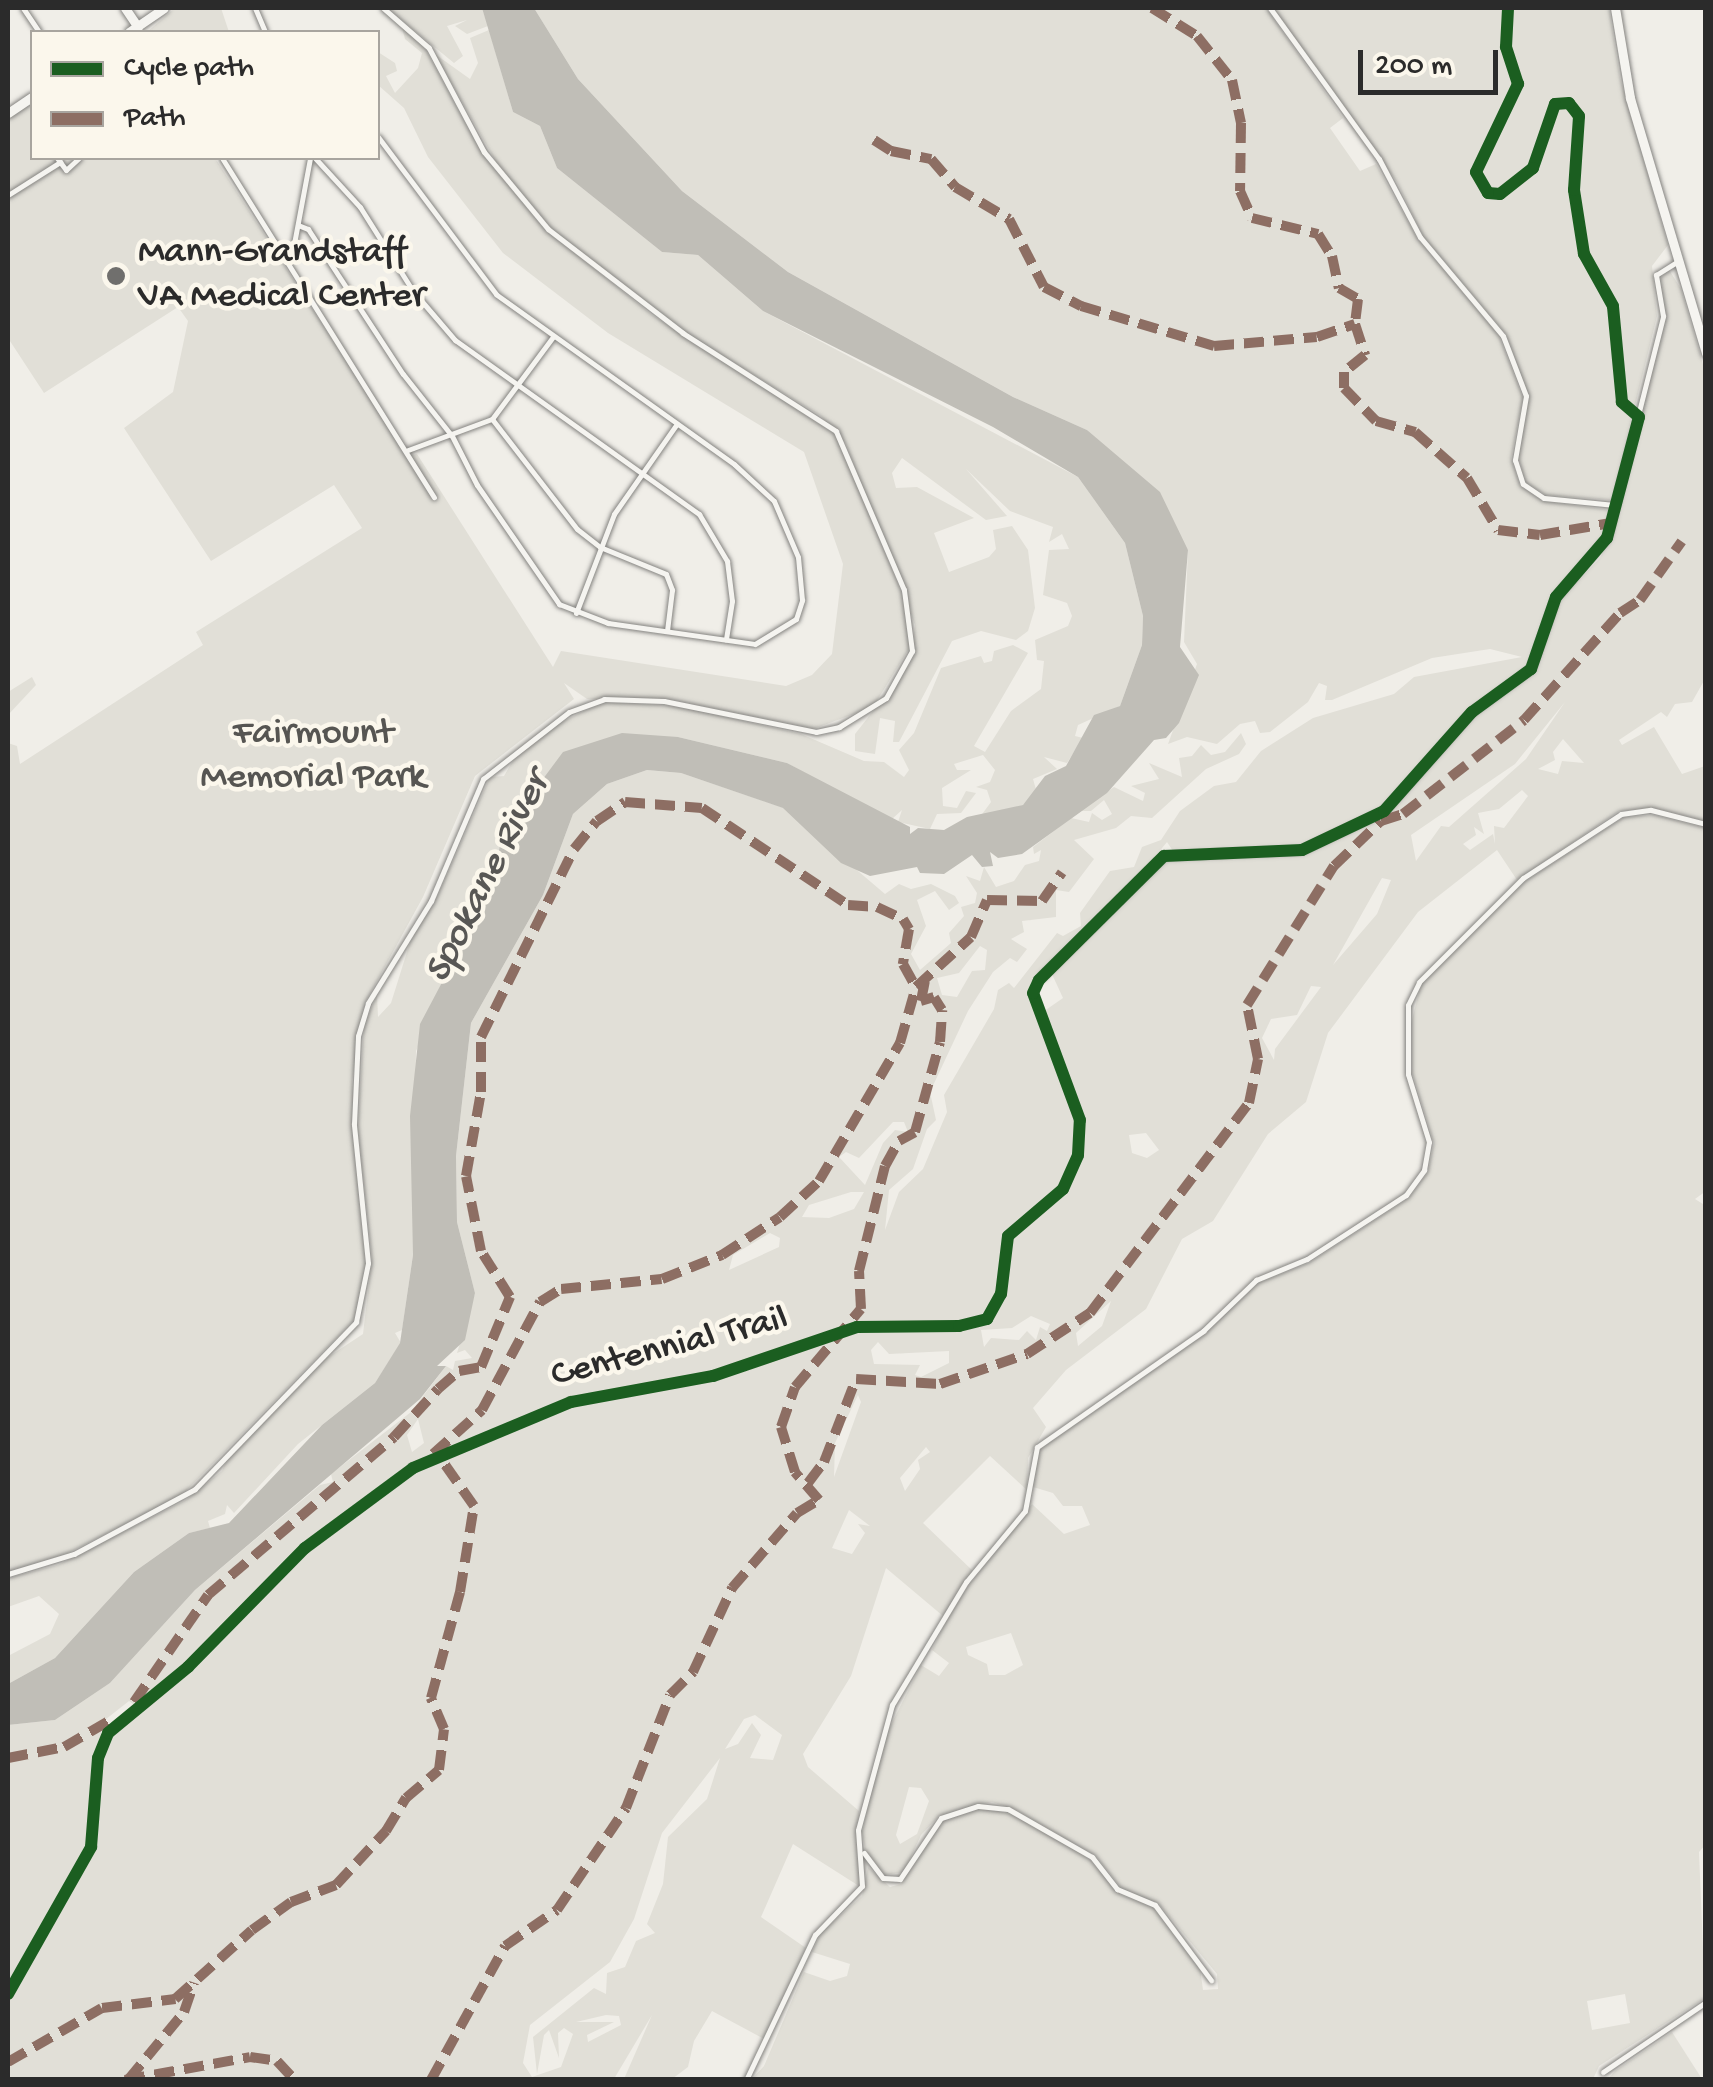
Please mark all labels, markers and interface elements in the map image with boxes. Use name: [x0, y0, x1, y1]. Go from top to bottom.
legend: [30, 30, 380, 160]
scale bar: [1363, 30, 1503, 92]
text: 200 m: [1375, 50, 1452, 85]
text: Cycle path: [124, 52, 254, 87]
text: Path: [124, 102, 186, 137]
place label: Mann-Grandstaff VA Medical Center: [138, 231, 425, 320]
marker: Mann-Grandstaff VA Medical Center: [103, 263, 129, 289]
park label: Fairmount Memorial Park: [200, 712, 426, 802]
water label: Spokane River: [415, 765, 563, 991]
street label: Centennial Trail: [547, 1298, 793, 1400]

